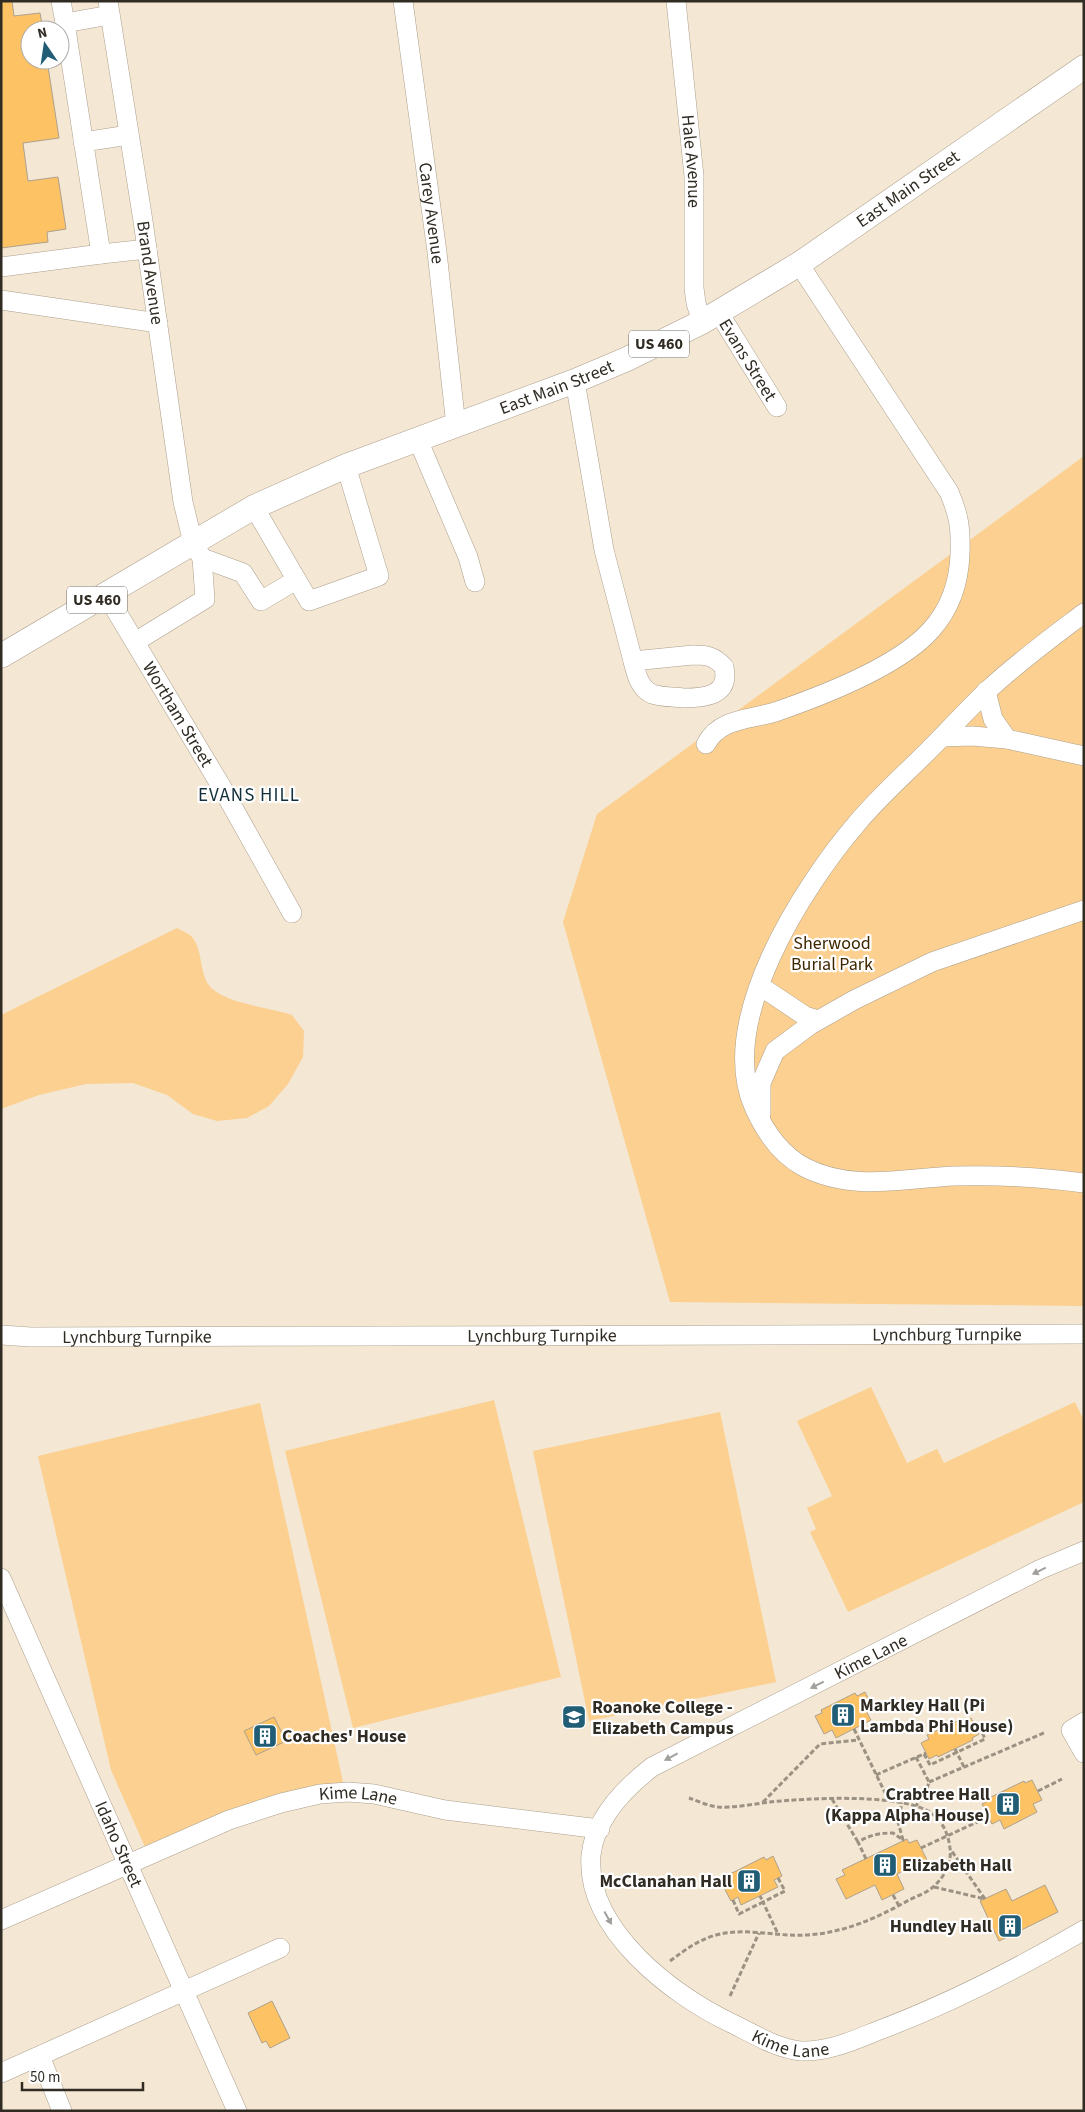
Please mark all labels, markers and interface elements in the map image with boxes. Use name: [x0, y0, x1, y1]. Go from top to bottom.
north arrow: [20, 20, 70, 70]
text: N: [36, 23, 49, 44]
street label: Hale Avenue: [675, 113, 707, 208]
street label: East Main Street: [851, 144, 965, 233]
street label: Carey Avenue: [412, 161, 451, 265]
street label: Brand Avenue: [131, 219, 170, 326]
street label: Evans Street: [713, 314, 783, 406]
road number: US 460: [629, 330, 689, 358]
street label: East Main Street: [496, 354, 617, 421]
road number: US 460: [67, 586, 127, 614]
street label: Wortham Street: [137, 657, 219, 771]
district label: EVANS HILL: [198, 782, 300, 809]
park label: Sherwood Burial Park: [791, 931, 873, 977]
street label: Lynchburg Turnpike: [872, 1322, 1022, 1347]
street label: Lynchburg Turnpike: [467, 1323, 617, 1348]
street label: Lynchburg Turnpike: [62, 1324, 212, 1349]
one-way arrow: [1032, 1567, 1046, 1575]
street label: Kime Lane: [830, 1628, 912, 1686]
one-way arrow: [810, 1681, 824, 1689]
place label: Markley Hall (Pi Lambda Phi House): [860, 1693, 1013, 1739]
place label: Roanoke College - Elizabeth Campus: [592, 1695, 734, 1741]
building icon: Markley Hall (Pi Lambda Phi House): [830, 1702, 856, 1728]
school or university icon: Roanoke College - Elizabeth Campus: [561, 1704, 587, 1730]
building icon: Coaches' House: [252, 1723, 278, 1749]
place label: Coaches' House: [282, 1724, 406, 1749]
one-way arrow: [664, 1753, 679, 1761]
street label: Kime Lane: [318, 1779, 400, 1811]
place label: Crabtree Hall (Kappa Alpha House): [825, 1782, 990, 1828]
building icon: Crabtree Hall (Kappa Alpha House): [995, 1791, 1021, 1817]
street label: Idaho Street: [89, 1797, 149, 1891]
building icon: Elizabeth Hall: [872, 1852, 898, 1878]
place label: Elizabeth Hall: [902, 1853, 1012, 1878]
building icon: McClanahan Hall: [736, 1868, 762, 1894]
place label: McClanahan Hall: [599, 1869, 732, 1894]
one-way arrow: [604, 1911, 613, 1924]
building icon: Hundley Hall: [997, 1913, 1023, 1939]
place label: Hundley Hall: [890, 1914, 992, 1939]
street label: Kime Lane: [748, 2023, 831, 2064]
scale bar: [22, 2060, 144, 2092]
text: 50 m: [30, 2067, 60, 2088]

